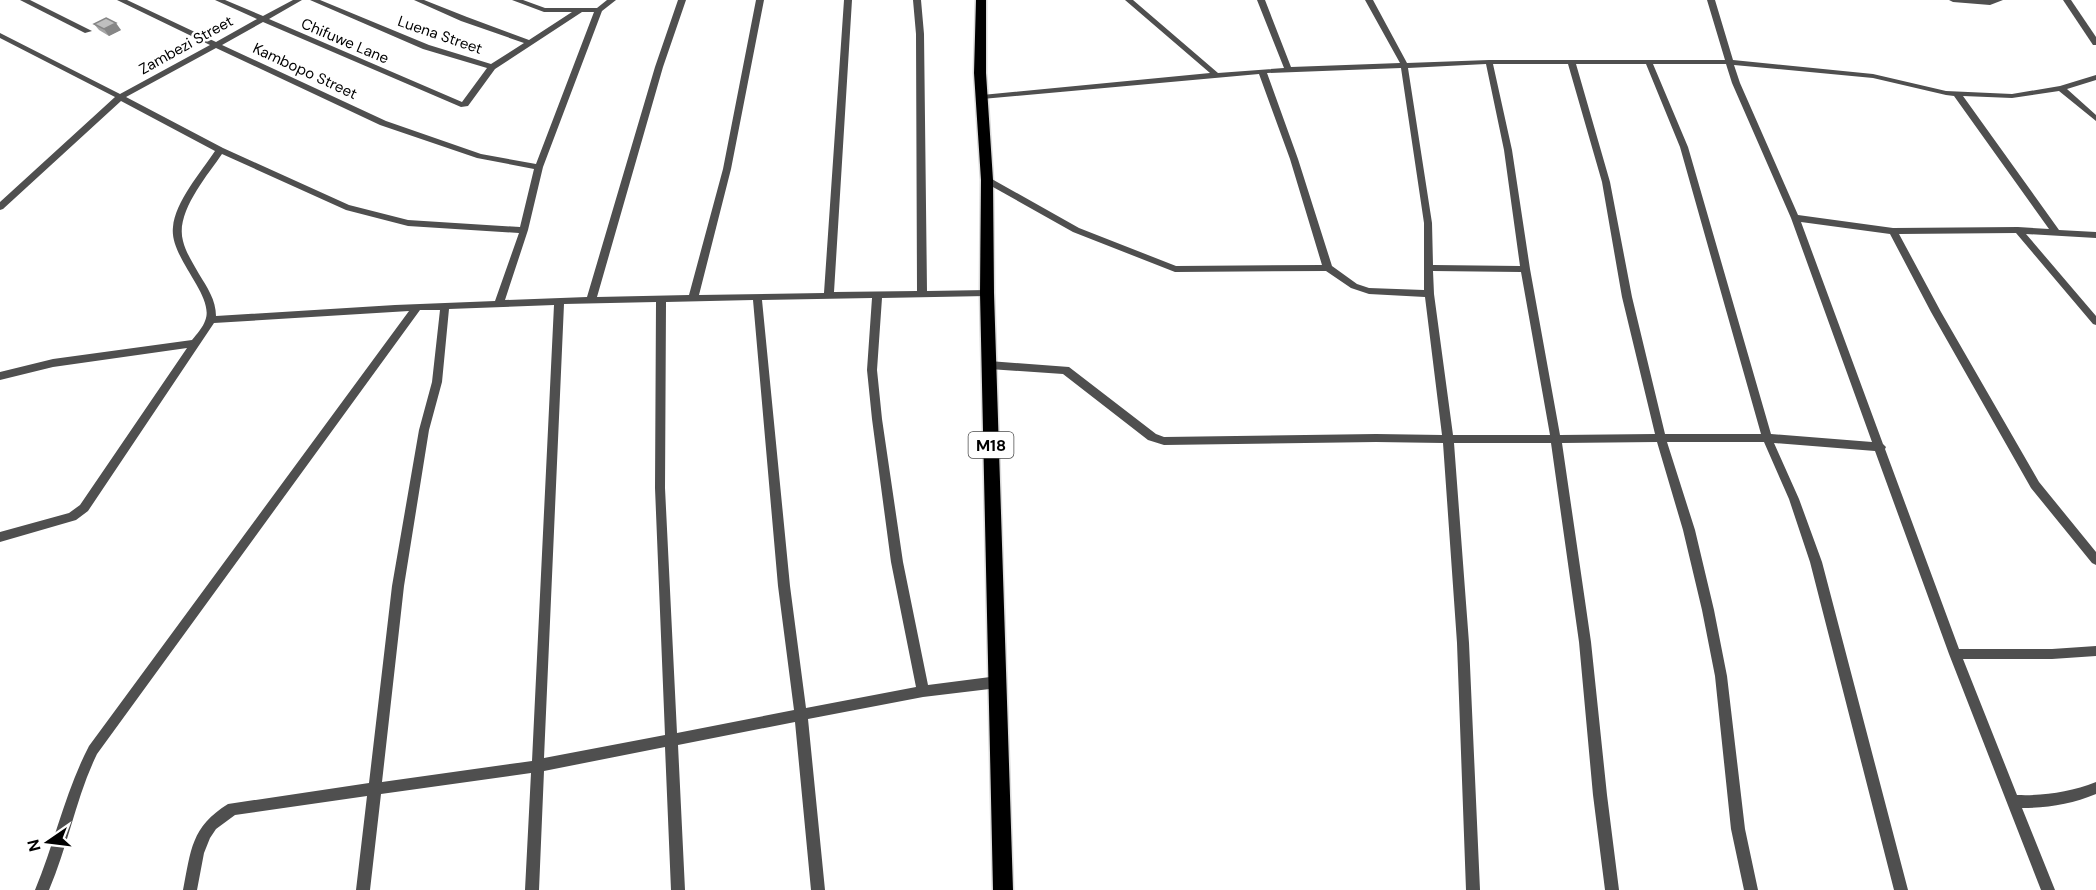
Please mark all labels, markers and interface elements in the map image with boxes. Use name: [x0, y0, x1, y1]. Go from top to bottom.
street label: Zambezi Street: [135, 11, 237, 79]
street label: Luena Street: [395, 11, 485, 59]
street label: Chifuwe Lane: [298, 14, 392, 68]
street label: Kambopo Street: [250, 38, 361, 104]
road number: M18: [968, 432, 1014, 458]
north arrow: [18, 812, 78, 872]
text: N: [22, 837, 46, 854]

